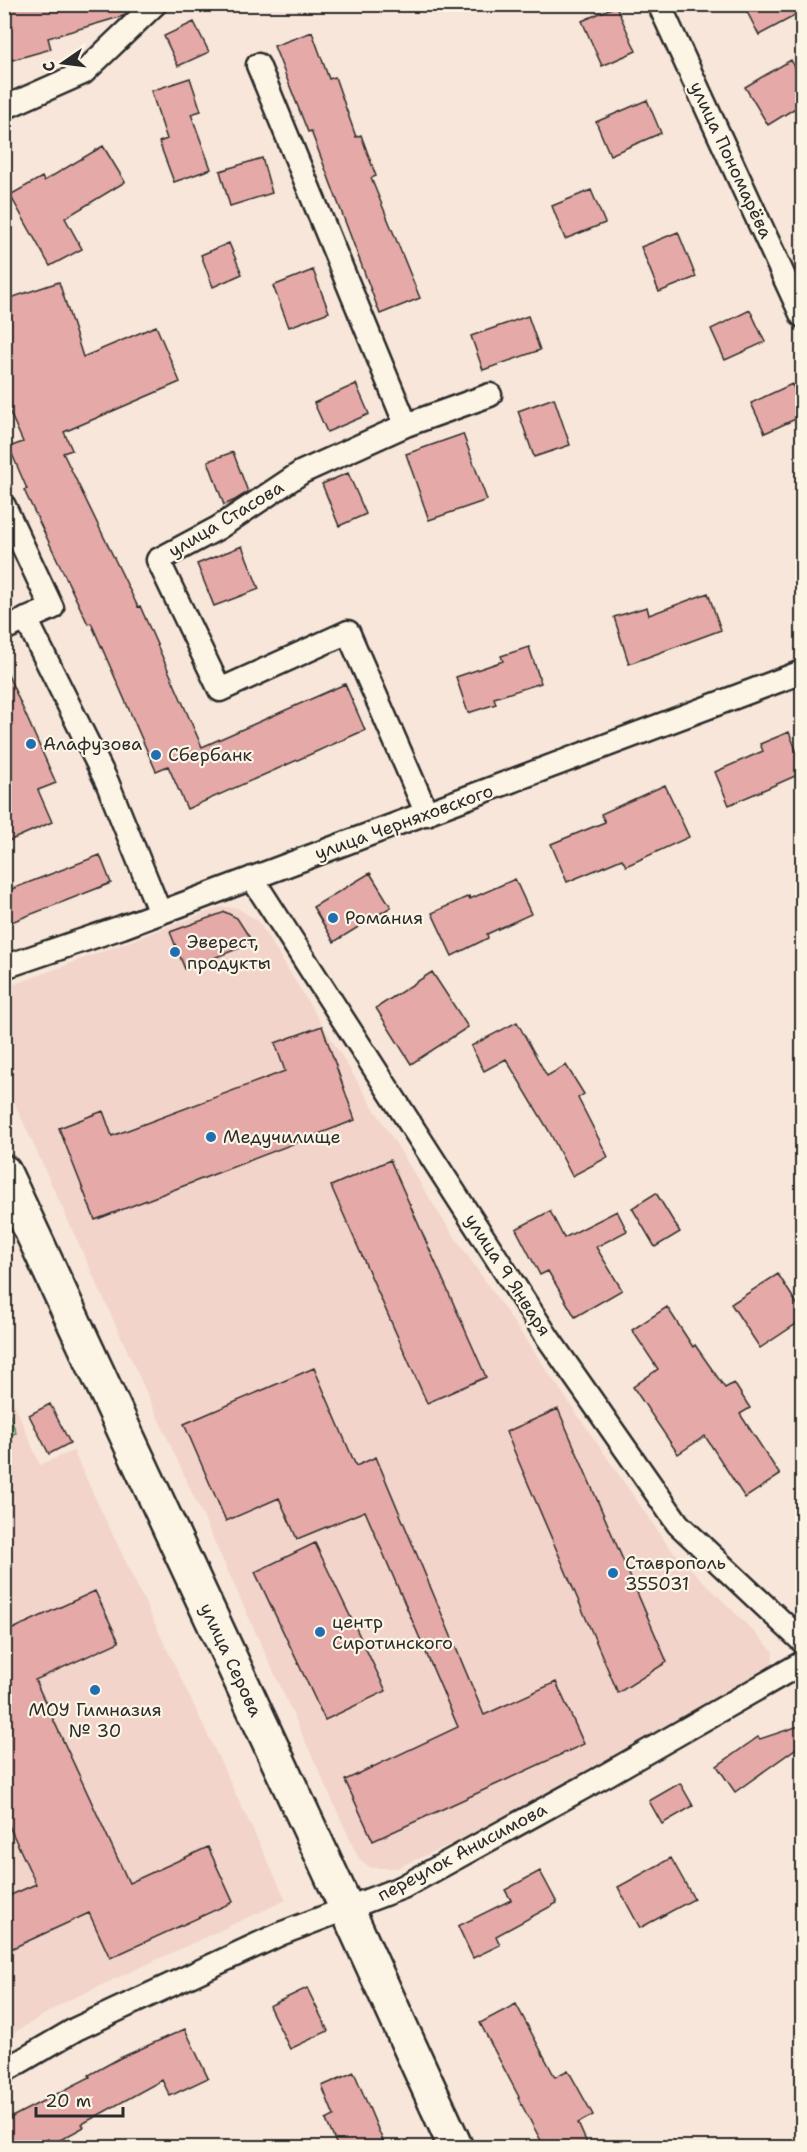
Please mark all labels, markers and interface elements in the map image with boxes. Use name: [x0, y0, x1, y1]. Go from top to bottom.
north arrow: [33, 33, 93, 93]
text: С: [38, 59, 60, 74]
street label: улица Пономарёва: [684, 78, 778, 242]
street label: улица Стасова: [164, 475, 288, 563]
place label: Алафузова: [43, 732, 142, 756]
marker: Алафузова: [24, 737, 38, 751]
place label: Сбербанк: [168, 743, 252, 767]
marker: Сбербанк: [149, 748, 163, 762]
street label: улица Черняховского: [311, 779, 497, 865]
place label: Романия: [345, 906, 423, 930]
marker: Романия: [326, 911, 340, 925]
place label: Эверест, продукты: [187, 930, 271, 975]
marker: Эверест, продукты: [168, 945, 182, 959]
place label: Медучилище: [223, 1125, 341, 1149]
marker: Медучилище: [204, 1130, 218, 1144]
street label: улица 9 Января: [459, 1209, 557, 1341]
place label: Ставрополь 355031: [625, 1551, 726, 1596]
marker: Ставрополь 355031: [606, 1566, 620, 1580]
street label: улица Серова: [194, 1599, 268, 1721]
place label: центр Сиротинского: [332, 1610, 453, 1655]
marker: центр Сиротинского: [313, 1625, 327, 1639]
marker: МОУ Гимназия № 30: [88, 1683, 102, 1697]
place label: МОУ Гимназия № 30: [28, 1698, 162, 1743]
street label: переулок Анисимова: [373, 1797, 551, 1907]
scale bar: [36, 2080, 123, 2118]
text: 20 m: [45, 2089, 91, 2113]

